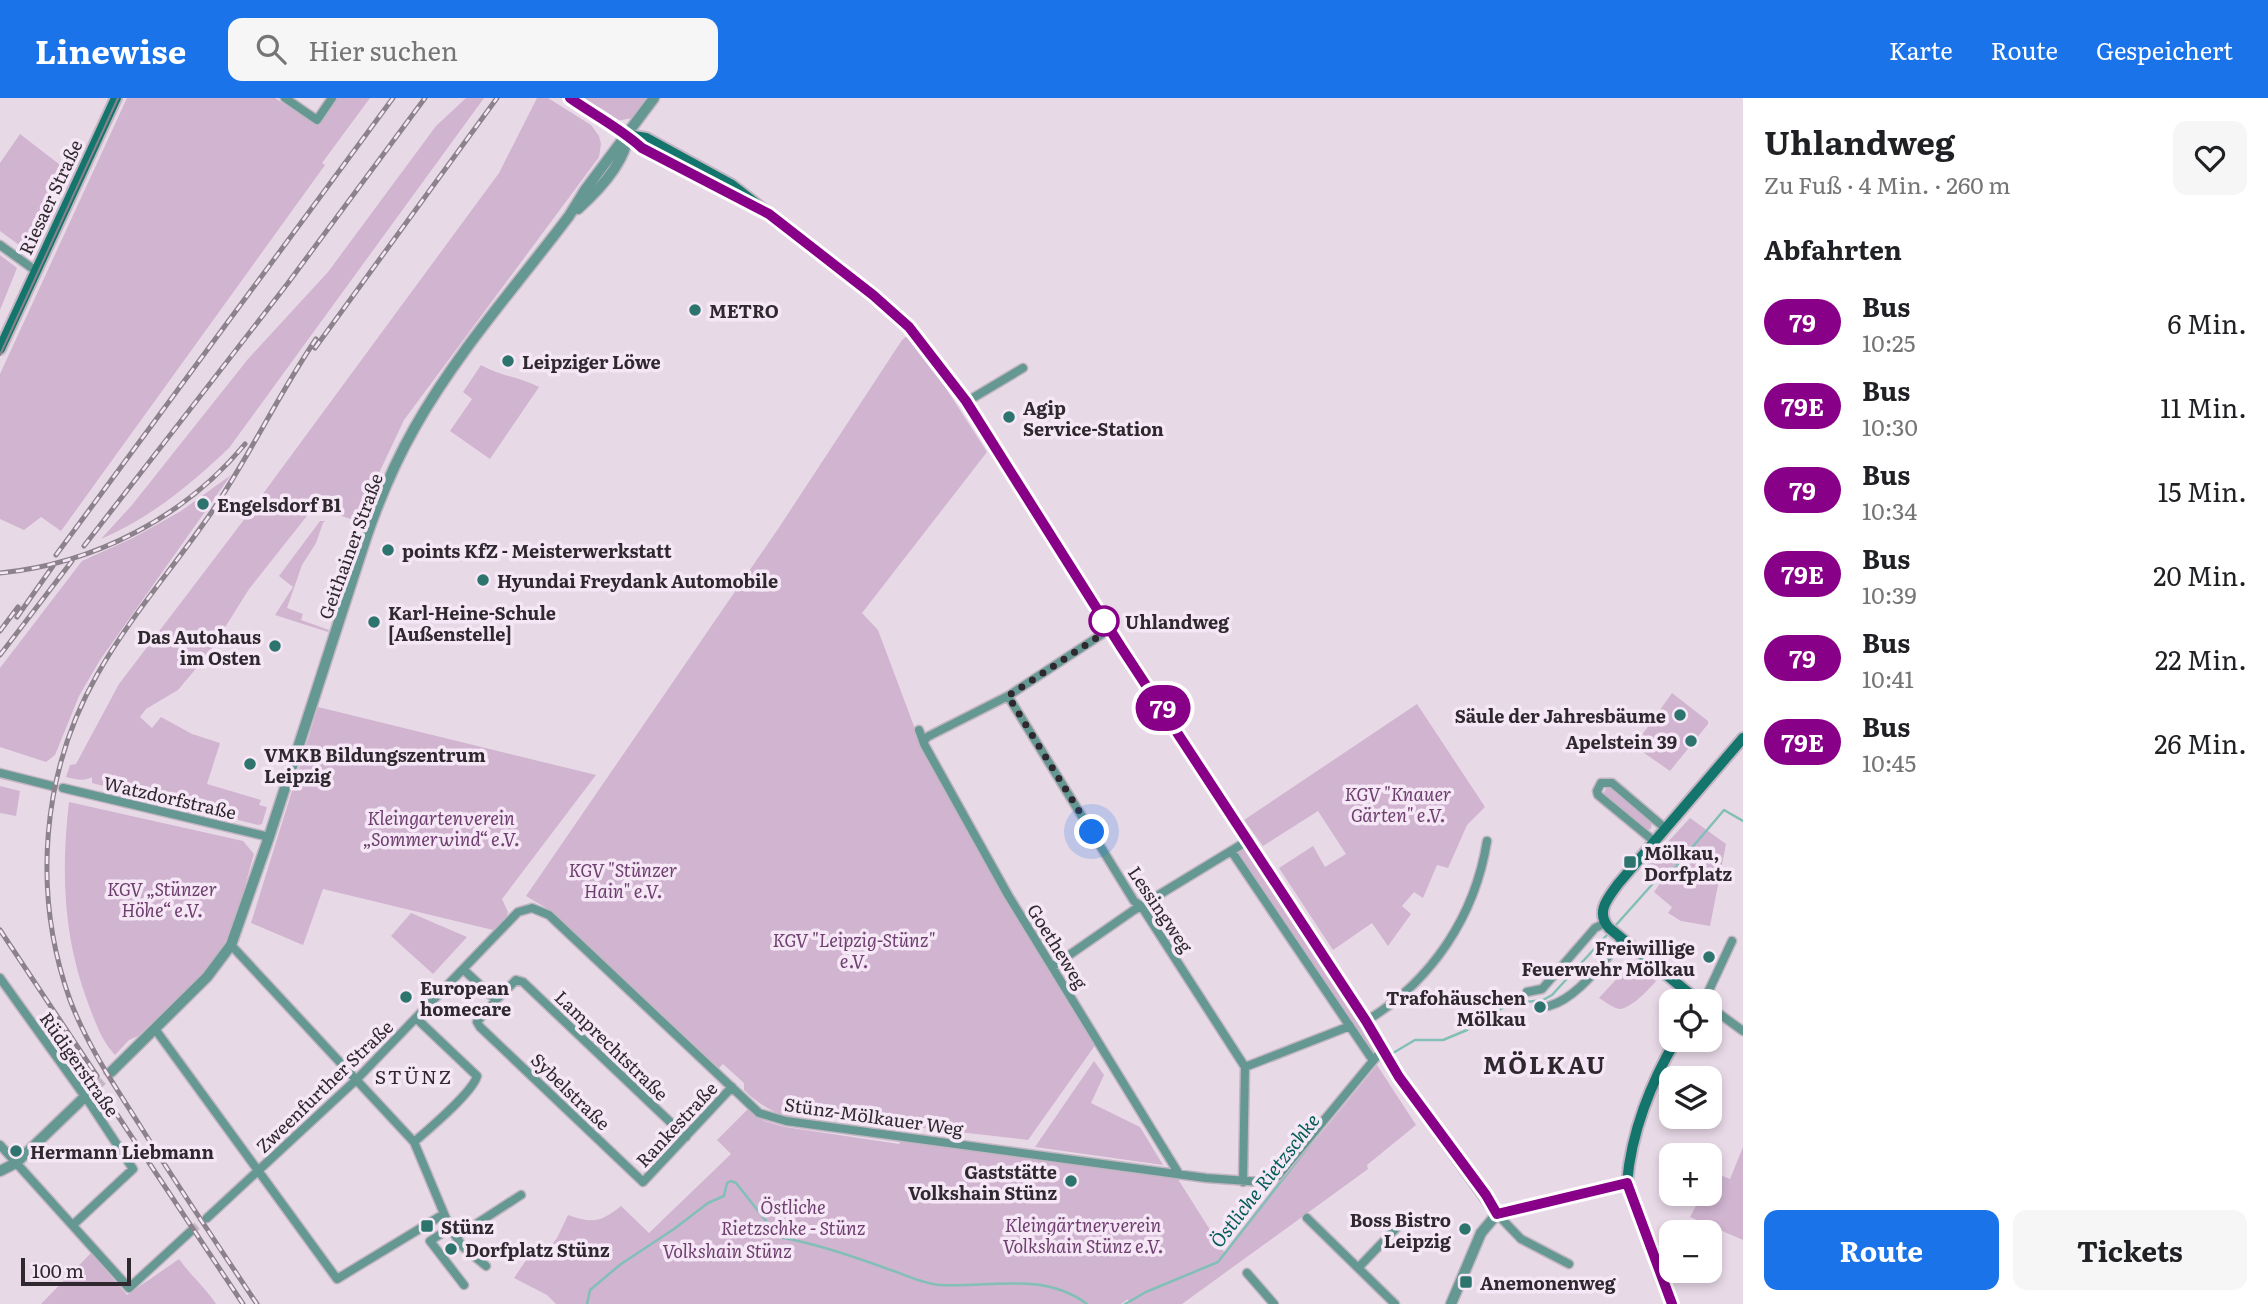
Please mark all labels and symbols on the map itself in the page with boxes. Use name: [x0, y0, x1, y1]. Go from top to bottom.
street label: Riesaer Straße: [11, 135, 89, 259]
place label: METRO: [709, 297, 779, 324]
marker: METRO: [687, 302, 703, 318]
place label: Leipziger Löwe: [522, 348, 661, 375]
marker: Leipziger Löwe: [500, 353, 516, 369]
place label: Agip Service-Station: [1023, 394, 1164, 442]
marker: Agip Service-Station: [1001, 409, 1017, 425]
street label: Geithainer Straße: [311, 469, 389, 623]
place label: Engelsdorf B1: [217, 491, 342, 518]
marker: Engelsdorf B1: [195, 496, 211, 512]
place label: points KfZ - Meisterwerkstatt: [402, 537, 672, 564]
marker: points KfZ - Meisterwerkstatt: [380, 542, 396, 558]
place label: Hyundai Freydank Automobile: [497, 567, 778, 594]
marker: Hyundai Freydank Automobile: [475, 572, 491, 588]
place label: Karl-Heine-Schule [Außenstelle]: [388, 599, 556, 647]
marker: Uhlandweg: [1089, 606, 1119, 636]
place label: Uhlandweg: [1125, 608, 1230, 635]
marker: Karl-Heine-Schule [Außenstelle]: [366, 614, 382, 630]
place label: Das Autohaus im Osten: [137, 623, 261, 671]
marker: Das Autohaus im Osten: [267, 638, 283, 654]
line badge: 79: [1132, 685, 1194, 731]
place label: Säule der Jahresbäume: [1455, 702, 1666, 729]
marker: Säule der Jahresbäume: [1672, 707, 1688, 723]
place label: Apelstein 39: [1565, 728, 1677, 755]
marker: Apelstein 39: [1683, 733, 1699, 749]
place label: VMKB Bildungszentrum Leipzig: [264, 741, 486, 789]
marker: VMKB Bildungszentrum Leipzig: [242, 756, 258, 772]
street label: Watzdorfstraße: [101, 769, 239, 825]
park label: KGV "Knauer Gärten" e.V.: [1345, 780, 1451, 828]
park label: Kleingartenverein „Sommerwind“ e.V.: [363, 804, 519, 852]
your location: [1074, 814, 1109, 849]
place label: Mölkau, Dorfplatz: [1644, 839, 1733, 887]
marker: Mölkau, Dorfplatz: [1622, 854, 1638, 870]
park label: KGV "Stünzer Hain" e.V.: [569, 856, 677, 904]
street label: Lessingweg: [1122, 860, 1201, 959]
park label: KGV „Stünzer Höhe“ e.V.: [107, 875, 217, 923]
street label: Goetheweg: [1021, 898, 1095, 995]
park label: KGV "Leipzig-Stünz" e.V.: [772, 926, 936, 974]
place label: Freiwillige Feuerwehr Mölkau: [1521, 934, 1695, 982]
marker: Freiwillige Feuerwehr Mölkau: [1701, 949, 1717, 965]
place label: European homecare: [420, 974, 511, 1022]
street label: Lamprechtstraße: [549, 984, 675, 1106]
place label: Trafohäuschen Mölkau: [1386, 984, 1526, 1032]
marker: European homecare: [398, 989, 414, 1005]
marker: Trafohäuschen Mölkau: [1532, 999, 1548, 1015]
street label: Rüdigerstraße: [34, 1006, 126, 1122]
street label: Zweenfurther Straße: [249, 1013, 399, 1159]
street label: Sybelstraße: [525, 1046, 617, 1136]
district label: MÖLKAU: [1483, 1046, 1607, 1081]
district label: STÜNZ: [375, 1062, 453, 1090]
street label: Rankestraße: [629, 1075, 723, 1173]
street label: Stünz-Mölkauer Weg: [783, 1090, 966, 1142]
water label: Östliche Rietzschke: [1203, 1107, 1325, 1253]
place label: Hermann Liebmann: [30, 1138, 214, 1165]
marker: Hermann Liebmann: [8, 1143, 24, 1159]
place label: Gaststätte Volkshain Stünz: [908, 1158, 1057, 1206]
marker: Gaststätte Volkshain Stünz: [1063, 1173, 1079, 1189]
park label: Östliche Rietzschke - Stünz: [721, 1193, 866, 1241]
place label: Boss Bistro Leipzig: [1350, 1206, 1452, 1254]
park label: Kleingärtnerverein Volkshain Stünz e.V.: [1003, 1211, 1163, 1259]
place label: Stünz: [441, 1213, 494, 1240]
marker: Stünz: [419, 1218, 435, 1234]
marker: Boss Bistro Leipzig: [1457, 1221, 1473, 1237]
place label: Dorfplatz Stünz: [465, 1236, 610, 1263]
park label: Volkshain Stünz: [663, 1237, 792, 1264]
marker: Dorfplatz Stünz: [443, 1241, 459, 1257]
scale bar: [21, 1255, 131, 1287]
place label: Anemonenweg: [1480, 1269, 1617, 1296]
marker: Anemonenweg: [1458, 1274, 1474, 1290]

